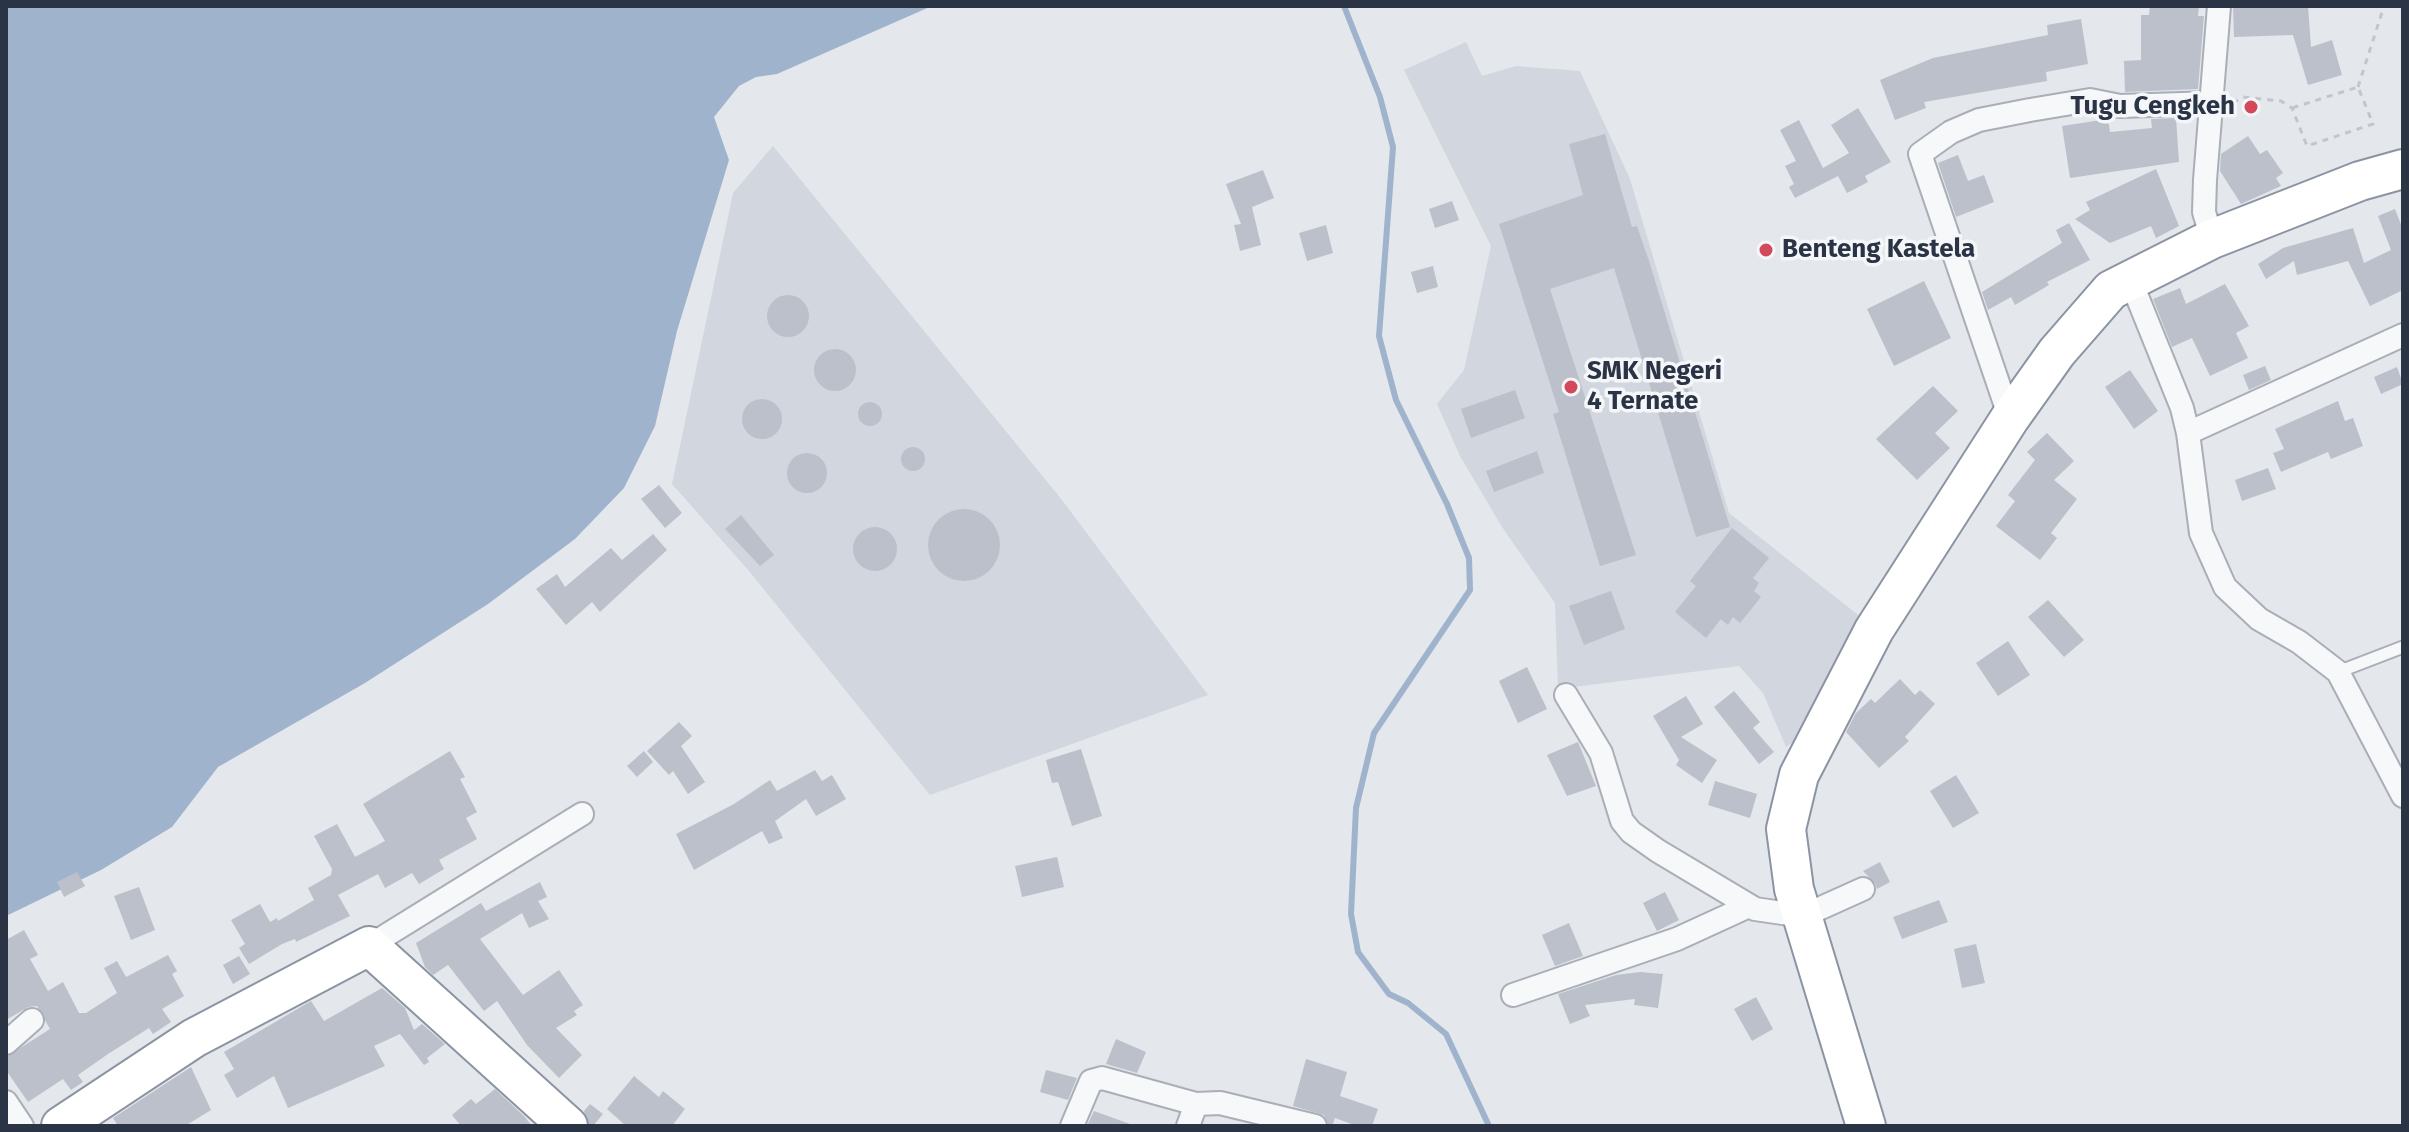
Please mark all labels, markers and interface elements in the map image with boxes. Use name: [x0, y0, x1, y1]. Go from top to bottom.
place label: Tugu Cengkeh: [2071, 91, 2235, 123]
marker: Tugu Cengkeh: [2242, 98, 2260, 116]
place label: Benteng Kastela: [1782, 234, 1975, 266]
marker: Benteng Kastela: [1757, 241, 1775, 259]
place label: SMK Negeri 4 Ternate: [1587, 356, 1722, 418]
marker: SMK Negeri 4 Ternate: [1562, 378, 1580, 396]

